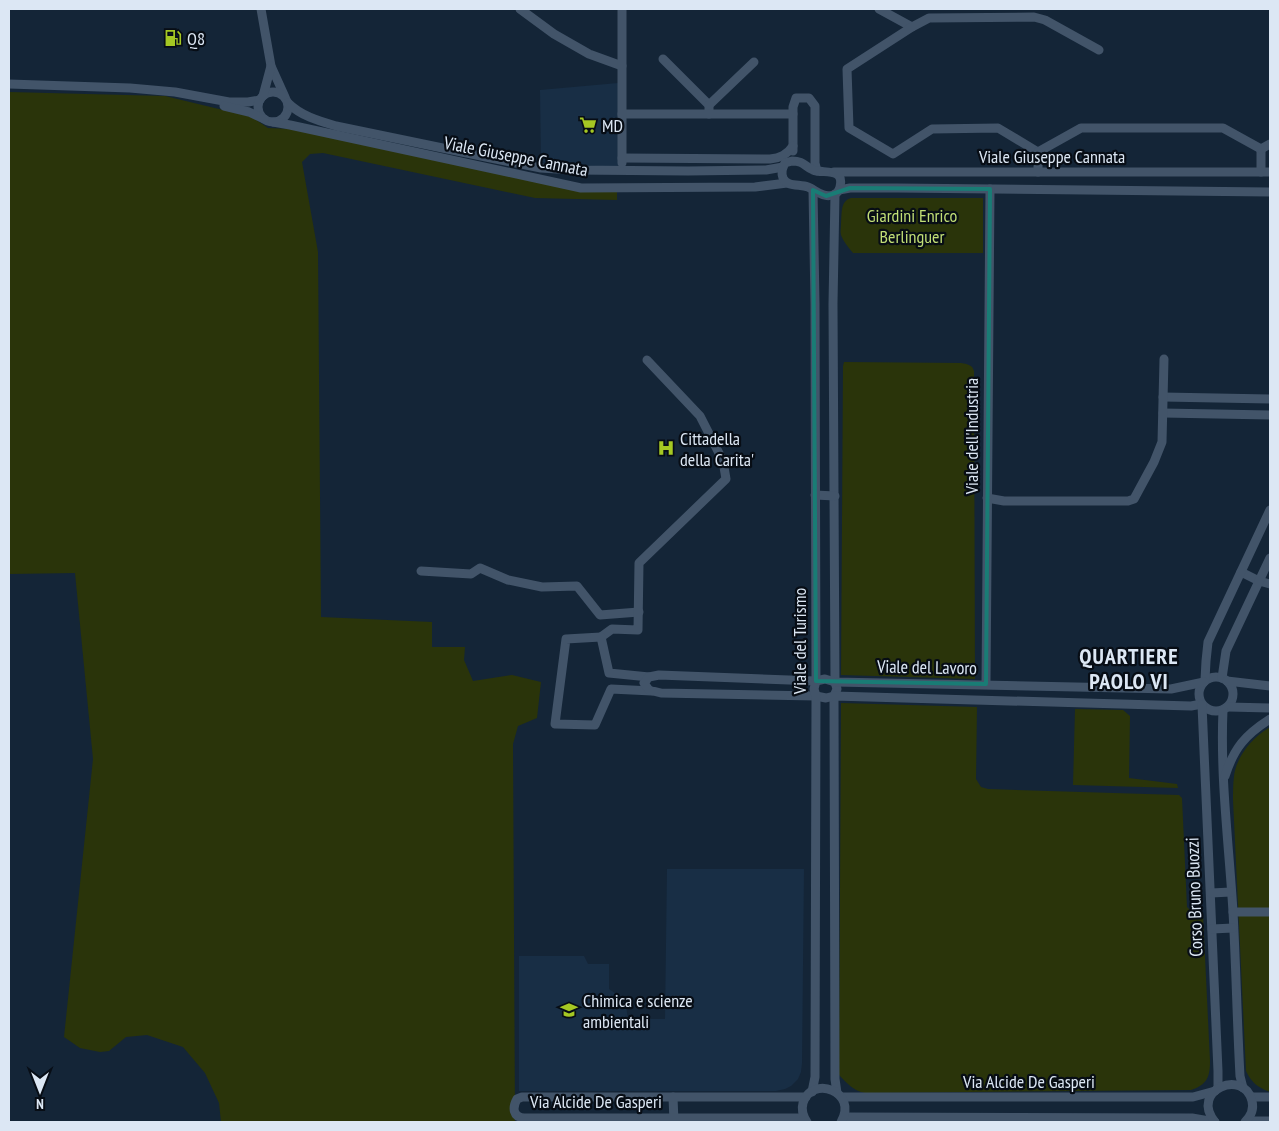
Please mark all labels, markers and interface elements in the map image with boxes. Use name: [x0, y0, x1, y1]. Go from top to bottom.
place label: Q8: [187, 27, 205, 50]
fuel station icon: Q8: [163, 28, 183, 48]
place label: MD: [602, 114, 623, 137]
supermarket icon: MD: [578, 115, 598, 135]
street label: Viale Giuseppe Cannata: [441, 131, 590, 181]
street label: Viale Giuseppe Cannata: [978, 145, 1125, 168]
park label: Giardini Enrico Berlinguer: [867, 204, 958, 248]
street label: Viale dell'Industria: [960, 378, 983, 495]
place label: Cittadella della Carita': [680, 427, 754, 471]
hospital icon: Cittadella della Carita': [656, 438, 676, 458]
street label: Viale del Turismo: [788, 588, 811, 695]
district label: QUARTIERE PAOLO VI: [1079, 642, 1179, 695]
street label: Viale del Lavoro: [876, 655, 977, 679]
street label: Corso Bruno Buozzi: [1180, 837, 1208, 957]
place label: Chimica e scienze ambientali: [583, 989, 693, 1033]
school or university icon: Chimica e scienze ambientali: [559, 1000, 579, 1020]
north arrow: [15, 1066, 65, 1116]
street label: Via Alcide De Gasperi: [962, 1070, 1095, 1093]
street label: Via Alcide De Gasperi: [529, 1090, 662, 1113]
text: N: [36, 1095, 44, 1113]

